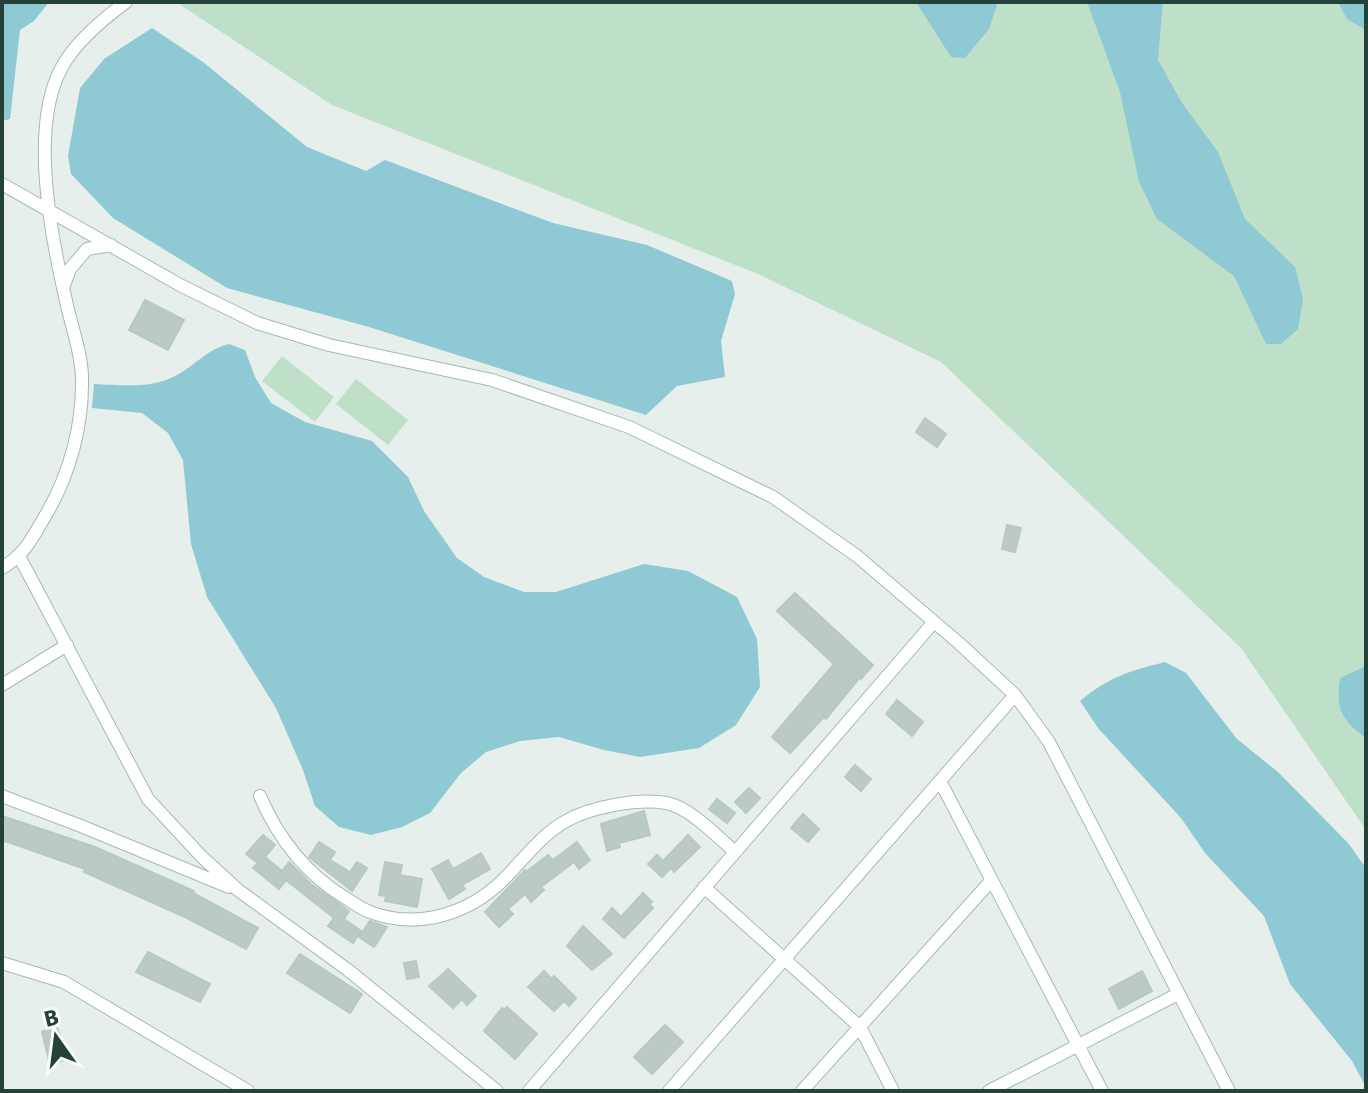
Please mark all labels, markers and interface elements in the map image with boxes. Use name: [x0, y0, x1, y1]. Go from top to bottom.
north arrow: [16, 997, 96, 1077]
text: B: [41, 1003, 61, 1033]

